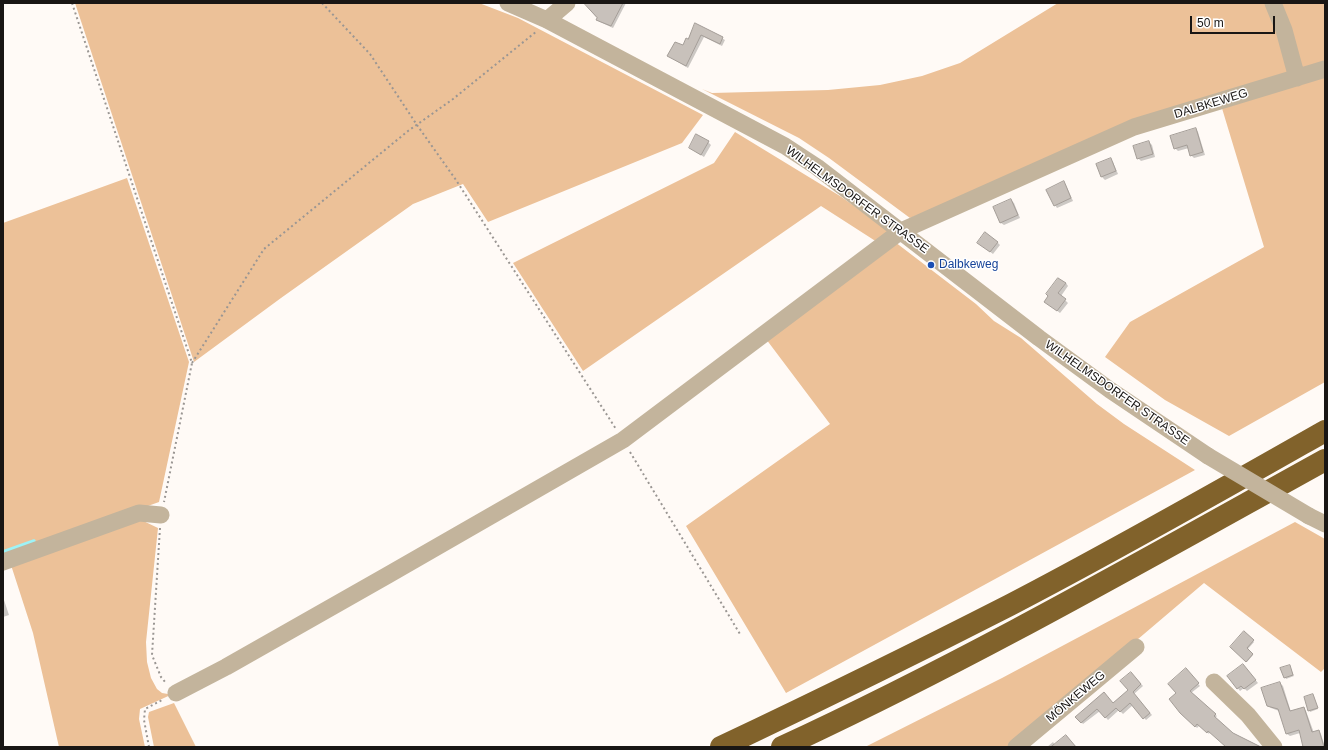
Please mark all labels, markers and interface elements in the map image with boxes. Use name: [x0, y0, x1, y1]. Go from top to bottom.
scale bar: [1192, 8, 1277, 34]
text: 50 m: [1197, 16, 1224, 30]
street label: DALBKEWEG: [1173, 86, 1249, 122]
street label: WILHELMSDORFER STRASSE: [783, 143, 931, 257]
place label: Dalbkeweg: [939, 258, 998, 272]
marker: Dalbkeweg: [926, 260, 936, 270]
street label: WILHELMSDORFER STRASSE: [1042, 338, 1192, 448]
street label: MÖNKEWEG: [1044, 668, 1108, 726]

